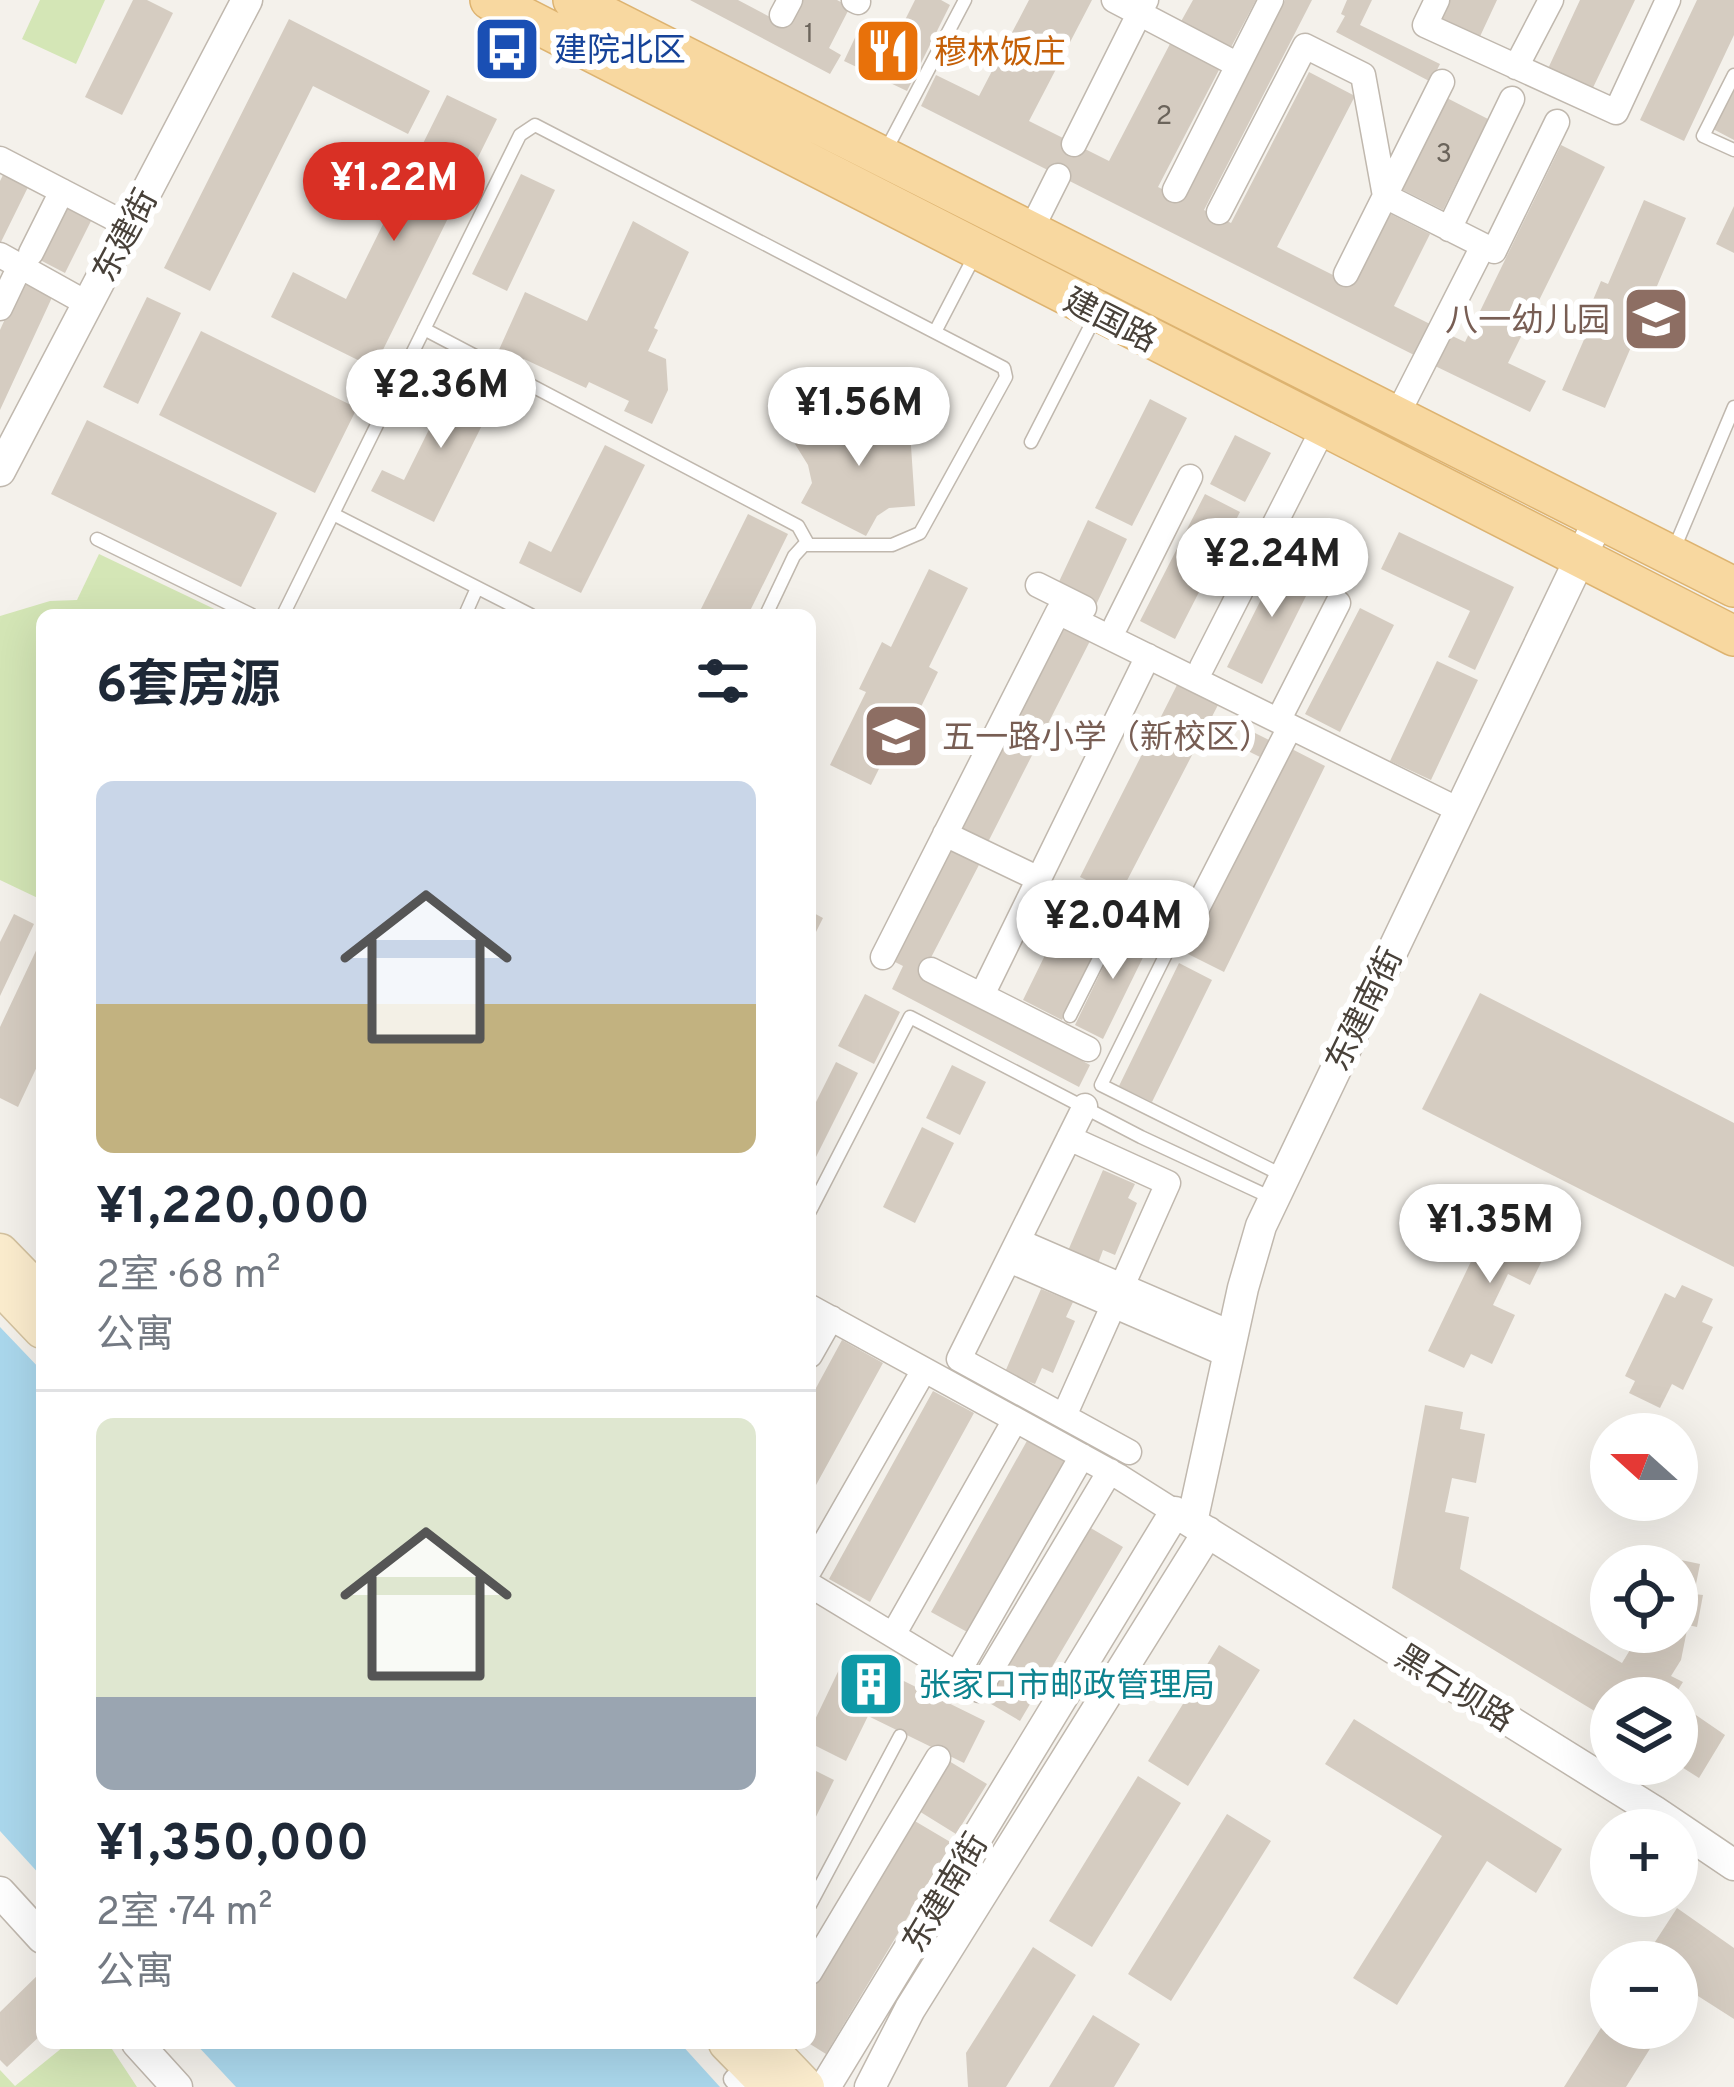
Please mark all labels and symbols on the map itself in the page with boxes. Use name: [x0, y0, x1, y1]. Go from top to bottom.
bus stop icon: 建院北区: [472, 14, 542, 84]
restaurant icon: 穆林饭庄: [853, 16, 923, 86]
house number: 1: [804, 18, 814, 52]
place label: 建院北区: [554, 32, 686, 74]
place label: 穆林饭庄: [934, 34, 1066, 76]
house number: 2: [1156, 100, 1172, 134]
house number: 3: [1436, 138, 1452, 172]
pin: ¥1.22M: [296, 142, 492, 244]
street label: 东建街: [86, 183, 169, 290]
street label: 建国路: [1056, 281, 1163, 364]
school or university icon: 八一幼儿园: [1621, 284, 1691, 354]
place label: 八一幼儿园: [1445, 302, 1610, 344]
pin: ¥2.36M: [343, 349, 539, 451]
pin: ¥1.56M: [761, 367, 957, 469]
pin: ¥2.24M: [1174, 518, 1370, 620]
school or university icon: 五一路小学（新校区）: [861, 701, 931, 771]
place label: 五一路小学（新校区）: [942, 719, 1272, 761]
pin: ¥2.04M: [1015, 880, 1211, 982]
street label: 东建南街: [1319, 942, 1414, 1079]
pin: ¥1.35M: [1392, 1184, 1588, 1286]
north arrow: [1590, 1413, 1698, 1521]
street label: 黑石坝路: [1386, 1638, 1520, 1743]
building icon: 张家口市邮政管理局: [836, 1649, 906, 1719]
place label: 张家口市邮政管理局: [918, 1667, 1215, 1709]
street label: 东建南街: [895, 1827, 999, 1961]

